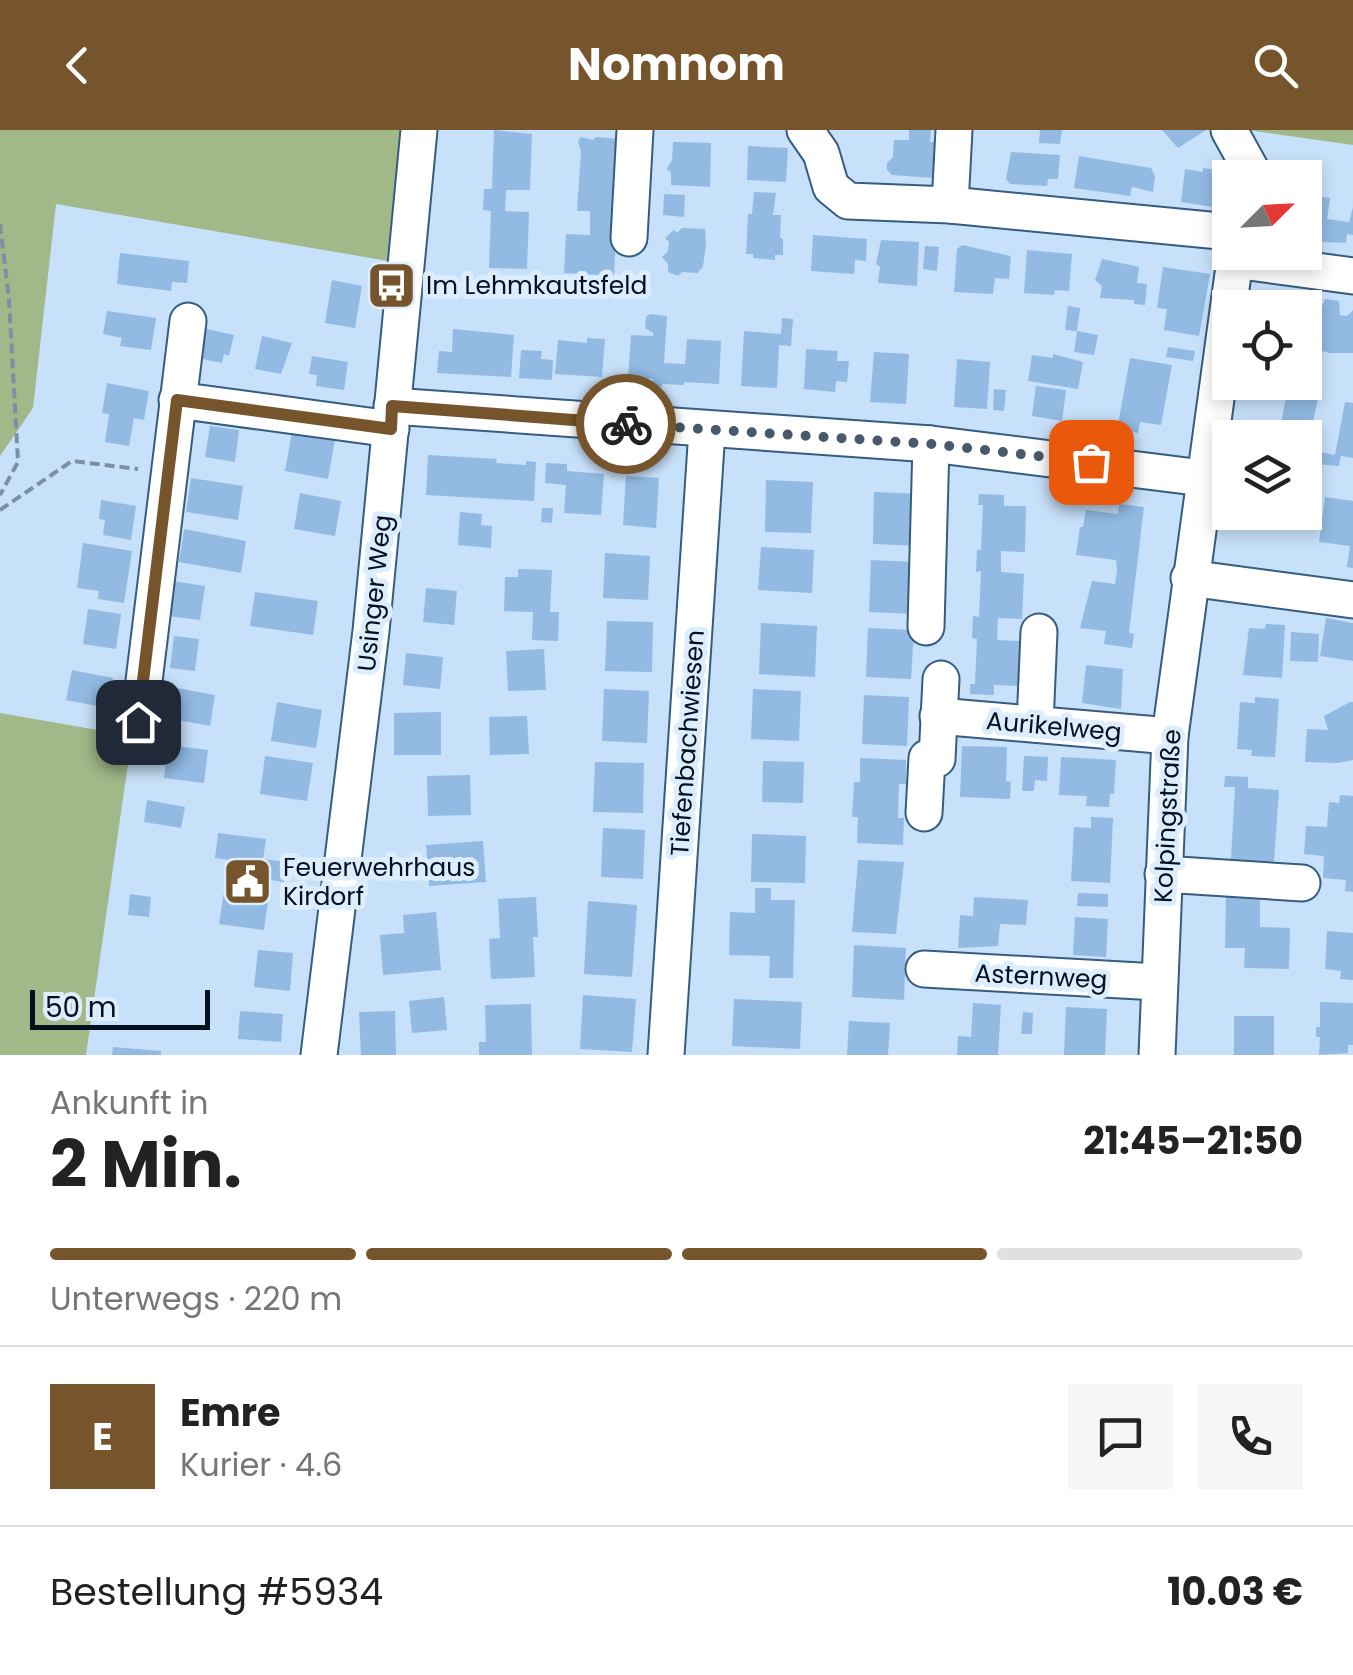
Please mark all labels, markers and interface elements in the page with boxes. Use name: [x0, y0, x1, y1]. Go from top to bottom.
text: Nomnom: [568, 33, 785, 96]
icon: back: [50, 38, 105, 93]
icon: search: [1248, 38, 1303, 93]
north arrow: [1212, 160, 1322, 270]
map controls: [1212, 160, 1322, 530]
bus stop icon: Im Lehmkautsfeld: [365, 259, 417, 311]
place label: Im Lehmkautsfeld: [426, 268, 647, 303]
button: locate: [1212, 290, 1322, 400]
courier: [576, 374, 676, 474]
icon: bike: [599, 397, 654, 452]
pin: [1049, 420, 1134, 505]
button: layers: [1212, 420, 1322, 530]
icon: bag: [1064, 435, 1119, 490]
street label: Usinger Weg: [349, 513, 400, 673]
street label: Tiefenbachwiesen: [662, 629, 713, 857]
pin: [96, 680, 181, 765]
icon: home: [111, 695, 166, 750]
street label: Aurikelweg: [985, 703, 1123, 750]
street label: Kolpingstraße: [1145, 728, 1190, 904]
place label: Feuerwehrhaus Kirdorf: [283, 850, 475, 914]
public building icon: Feuerwehrhaus Kirdorf: [222, 855, 274, 907]
street label: Asternweg: [974, 956, 1108, 997]
scale bar: [30, 985, 210, 1030]
text: 50 m: [45, 988, 116, 1027]
text: Ankunft in: [50, 1080, 209, 1125]
text: 21:45–21:50: [1083, 1114, 1303, 1167]
text: 2 Min.: [50, 1119, 242, 1210]
text: Unterwegs · 220 m: [50, 1276, 342, 1321]
button: chat: [1068, 1384, 1173, 1489]
button: phone: [1198, 1384, 1303, 1489]
text: Emre: [180, 1386, 280, 1439]
text: E: [92, 1410, 113, 1463]
text: Kurier · 4.6: [180, 1442, 342, 1487]
text: Bestellung #5934: [50, 1565, 383, 1618]
text: 10.03 €: [1167, 1565, 1303, 1618]

